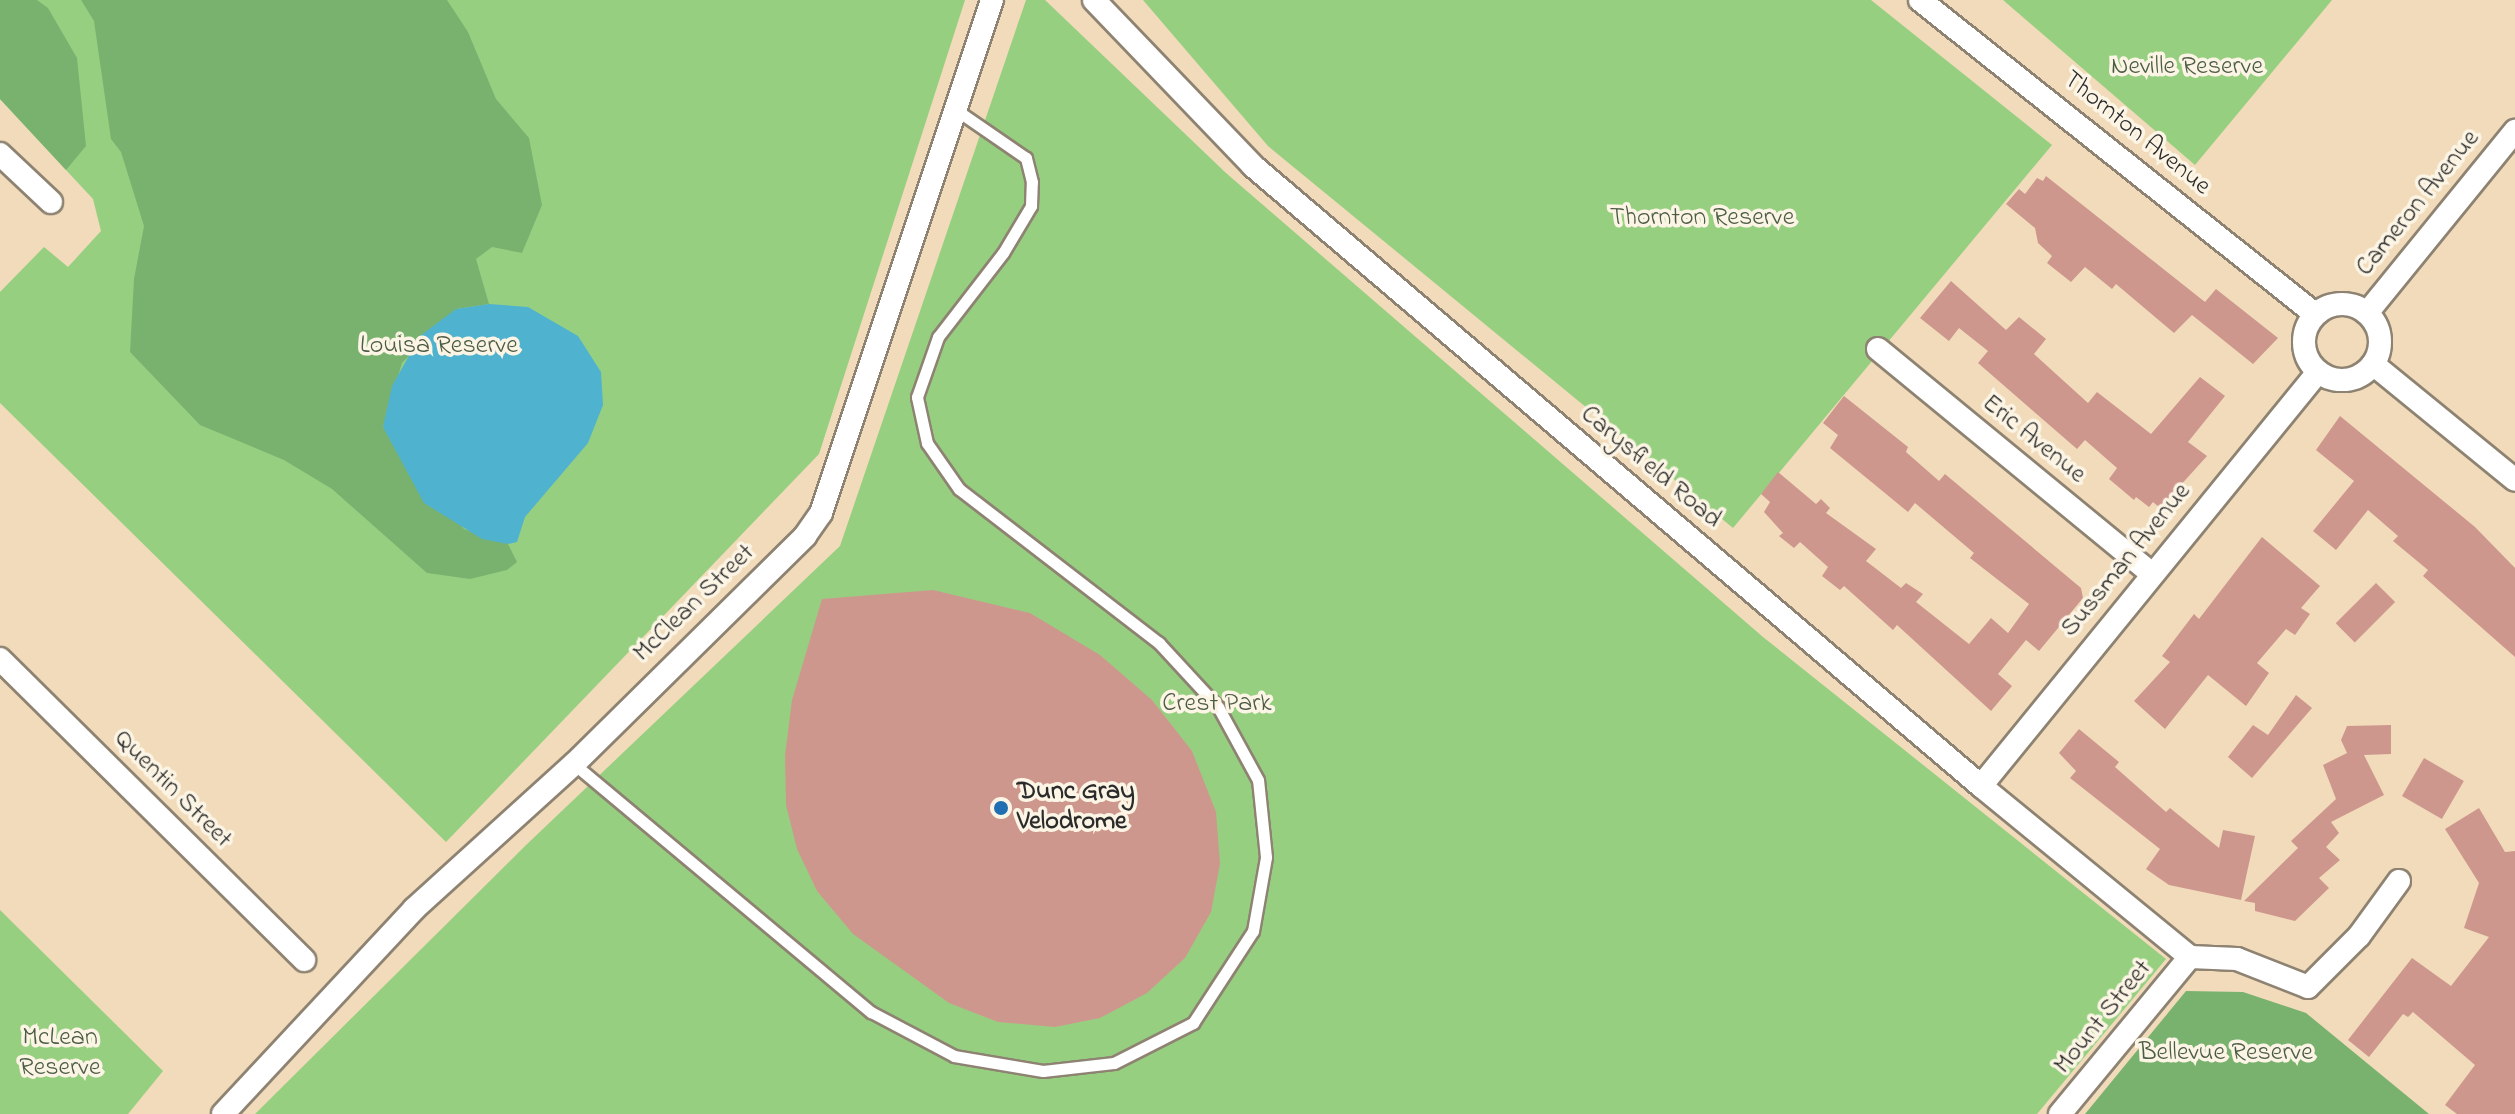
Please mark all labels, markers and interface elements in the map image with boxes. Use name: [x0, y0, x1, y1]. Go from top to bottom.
park label: Neville Reserve: [2111, 52, 2263, 84]
street label: Thornton Avenue: [2056, 65, 2216, 203]
street label: Cameron Avenue: [2351, 125, 2487, 283]
park label: Thornton Reserve: [1610, 203, 1794, 235]
park label: Louisa Reserve: [360, 331, 518, 363]
street label: Eric Avenue: [1975, 389, 2091, 491]
street label: Carysfield Road: [1573, 400, 1727, 536]
street label: Sussman Avenue: [2055, 478, 2199, 644]
street label: McClean Street: [628, 538, 762, 670]
park label: Crest Park: [1162, 689, 1272, 721]
street label: Quentin Street: [106, 724, 238, 856]
place label: Dunc Gray Velodrome: [1017, 777, 1135, 838]
marker: Dunc Gray Velodrome: [992, 799, 1010, 817]
street label: Mount Street: [2049, 955, 2159, 1081]
park label: McLean Reserve: [19, 1023, 101, 1084]
park label: Bellevue Reserve: [2139, 1038, 2313, 1070]

